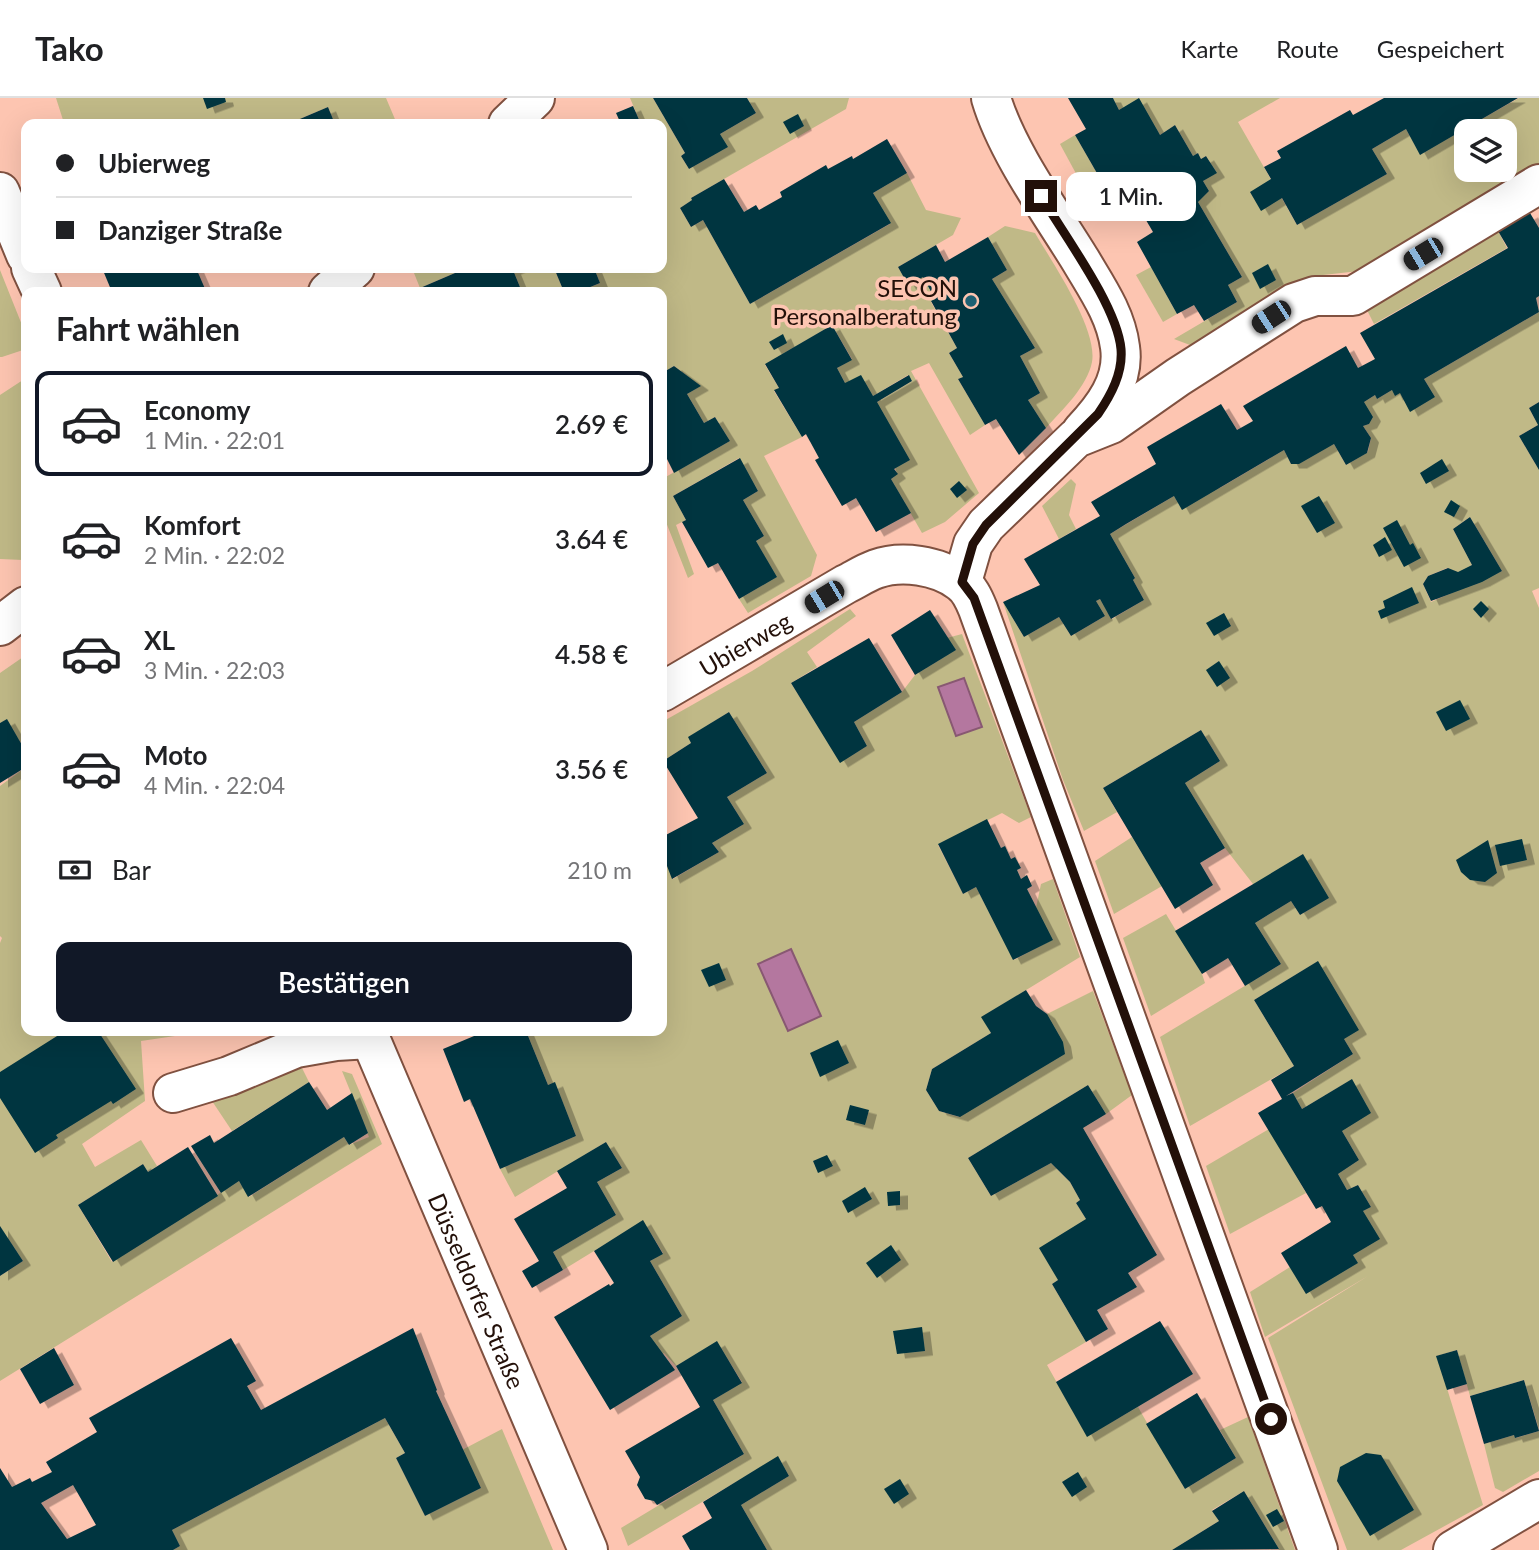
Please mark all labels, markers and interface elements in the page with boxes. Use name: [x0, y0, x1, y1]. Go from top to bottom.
text: Tako: [35, 28, 104, 68]
text: Karte: [1181, 34, 1238, 63]
text: Route: [1276, 34, 1339, 63]
text: Gespeichert: [1377, 34, 1504, 63]
map controls: [1454, 119, 1517, 182]
button: layers: [1454, 119, 1517, 182]
text: Ubierweg: [98, 147, 210, 179]
callout: 1 Min.: [1066, 172, 1195, 220]
route end: [1025, 180, 1057, 212]
text: 1 Min.: [1099, 182, 1163, 210]
text: Danziger Straße: [98, 214, 282, 246]
car: [1400, 234, 1447, 274]
place label: SECON Personalberatung: [773, 273, 957, 330]
marker: SECON Personalberatung: [963, 293, 979, 309]
car: [1248, 297, 1295, 337]
text: Fahrt wählen: [56, 309, 240, 348]
icon: car: [60, 392, 123, 455]
text: Economy: [144, 394, 250, 426]
text: 2.69 €: [555, 408, 628, 440]
text: 1 Min. · 22:01: [144, 426, 285, 454]
icon: car: [60, 507, 123, 570]
text: Komfort: [144, 509, 241, 541]
text: 3.64 €: [555, 523, 628, 555]
text: 2 Min. · 22:02: [144, 541, 285, 569]
car: [801, 577, 848, 617]
street label: Ubierweg: [693, 605, 796, 682]
icon: car: [60, 622, 123, 685]
text: XL: [144, 624, 175, 656]
text: 4.58 €: [555, 638, 628, 670]
text: 3 Min. · 22:03: [144, 656, 285, 684]
icon: car: [60, 737, 123, 800]
text: Moto: [144, 739, 207, 771]
text: 3.56 €: [555, 753, 628, 785]
text: 4 Min. · 22:04: [144, 771, 285, 799]
icon: cash: [56, 851, 94, 889]
text: Bar: [112, 854, 151, 886]
text: 210 m: [567, 856, 632, 884]
button: Bestätigen: [56, 942, 632, 1022]
street label: Düsseldorfer Straße: [423, 1188, 532, 1393]
route start: [1255, 1403, 1287, 1435]

